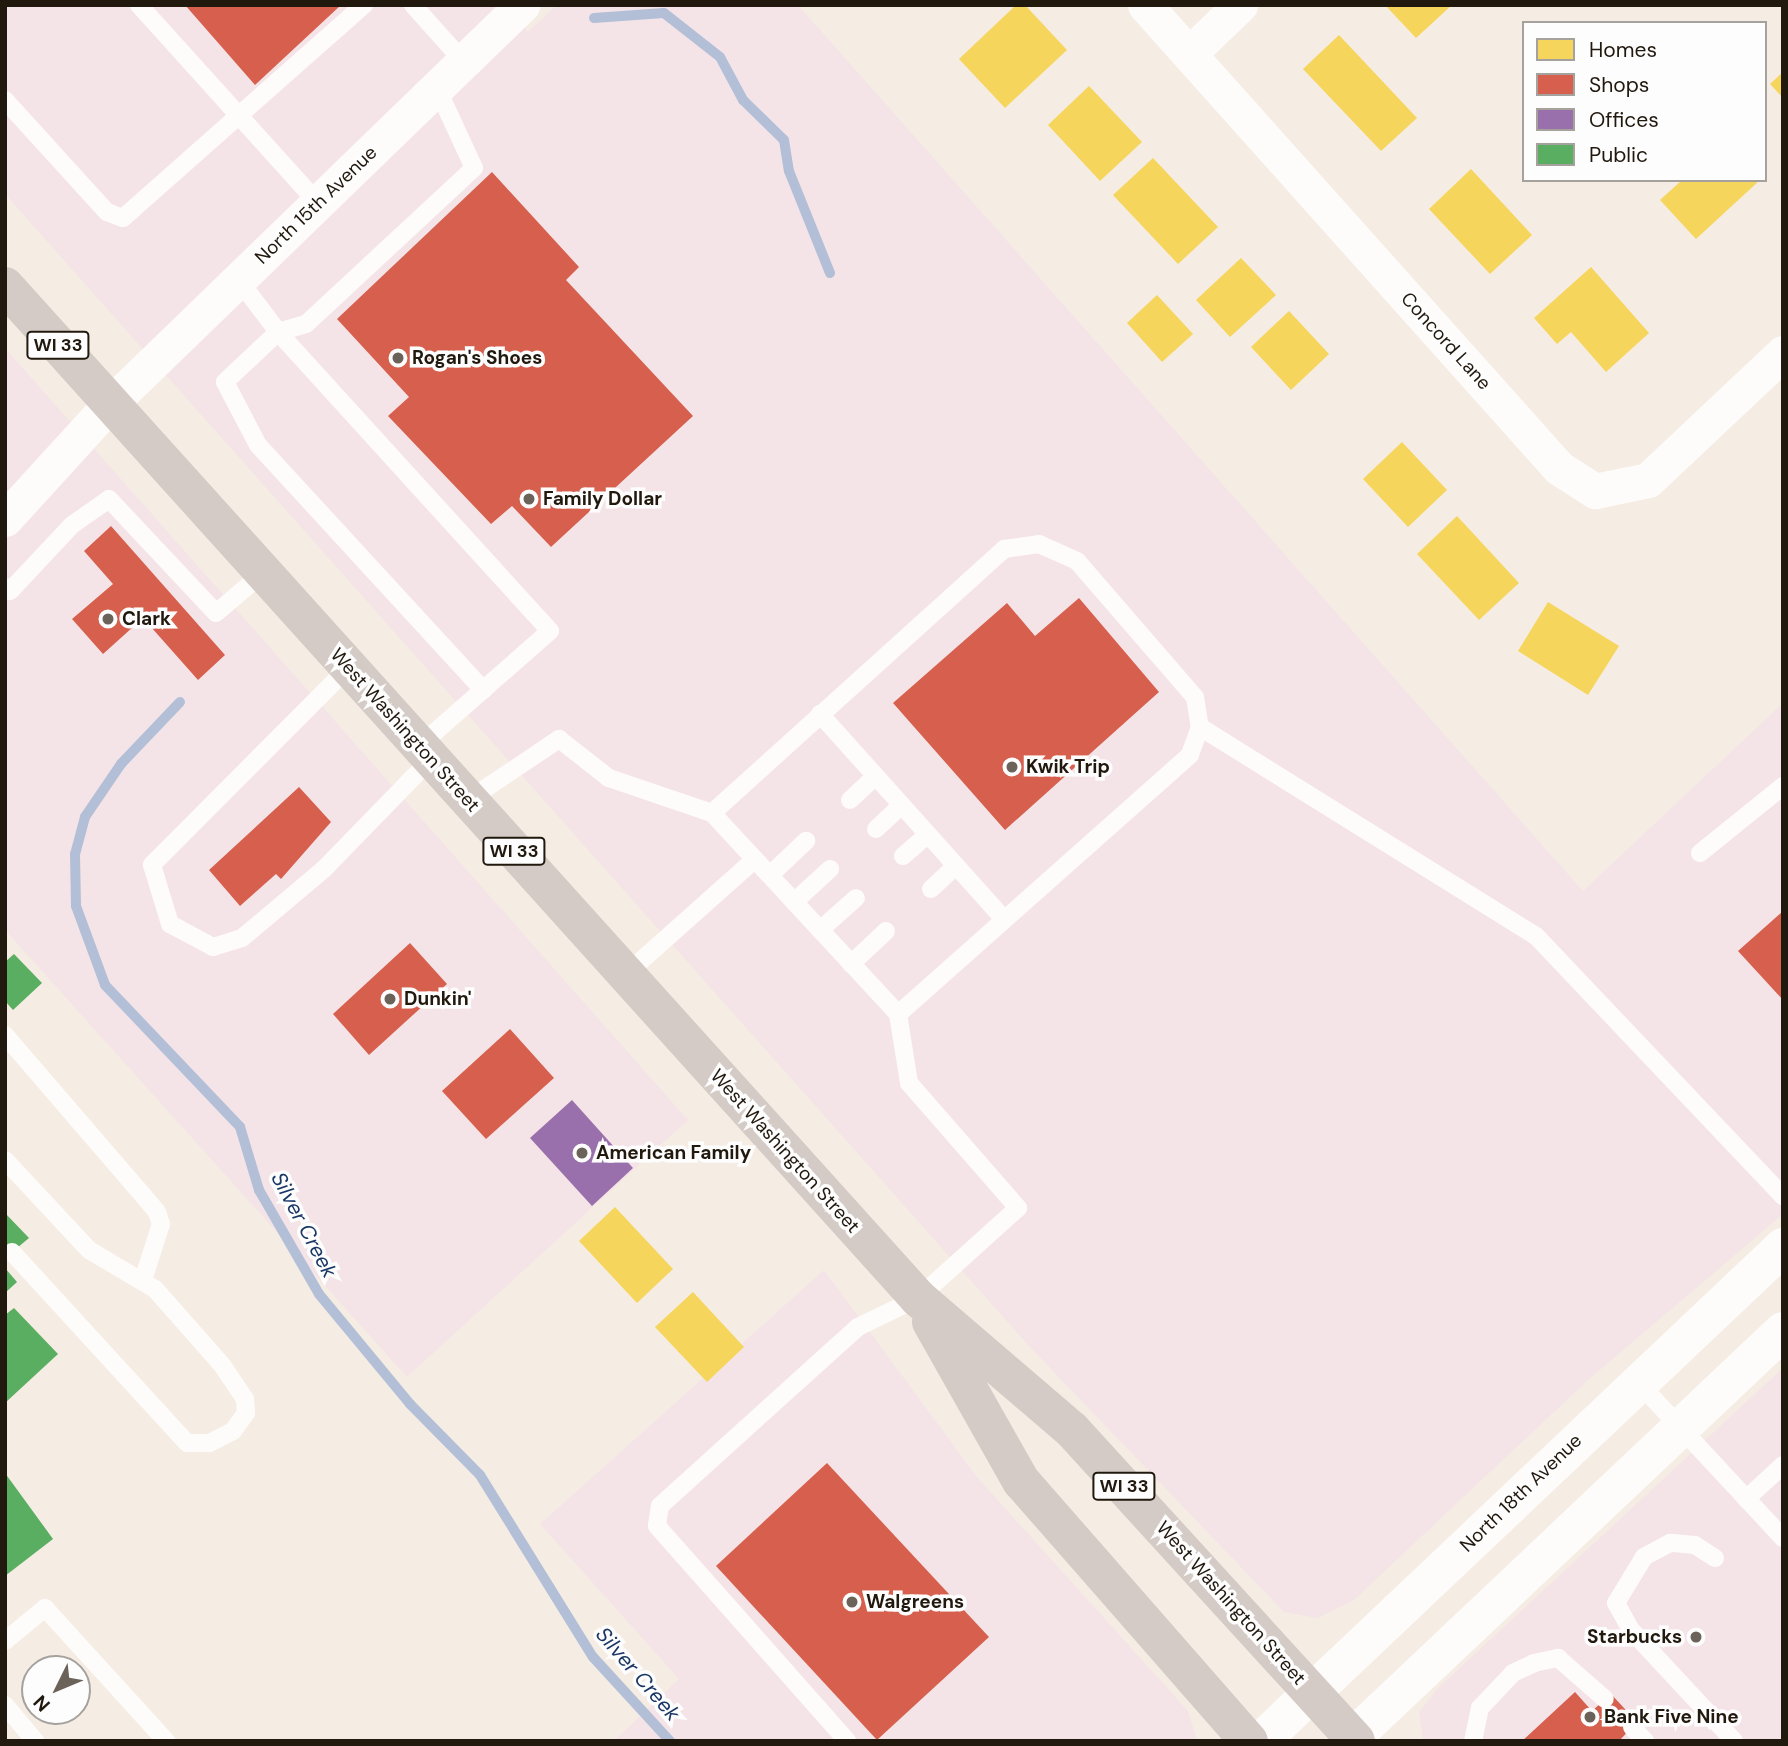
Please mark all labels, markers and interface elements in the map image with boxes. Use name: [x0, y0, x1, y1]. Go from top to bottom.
legend: [1522, 21, 1767, 182]
text: Homes: [1589, 36, 1657, 64]
text: Shops: [1589, 71, 1649, 99]
text: Offices: [1589, 106, 1659, 134]
street label: North 15th Avenue: [250, 141, 382, 269]
text: Public: [1589, 141, 1648, 169]
street label: Concord Lane: [1396, 287, 1496, 395]
road number: WI 33: [25, 330, 91, 360]
place label: Rogan's Shoes: [412, 347, 542, 369]
marker: Rogan's Shoes: [390, 350, 406, 366]
place label: Family Dollar: [543, 488, 662, 510]
marker: Family Dollar: [521, 491, 537, 507]
place label: Clark: [122, 608, 171, 630]
marker: Clark: [100, 611, 116, 627]
street label: West Washington Street: [325, 643, 485, 817]
place label: Kwik Trip: [1026, 756, 1110, 778]
marker: Kwik Trip: [1004, 759, 1020, 775]
road number: WI 33: [481, 836, 547, 866]
place label: Dunkin': [404, 988, 472, 1010]
marker: Dunkin': [382, 991, 398, 1007]
street label: West Washington Street: [705, 1064, 865, 1238]
place label: American Family: [596, 1142, 751, 1164]
marker: American Family: [574, 1145, 590, 1161]
water label: Silver Creek: [266, 1168, 342, 1282]
street label: North 18th Avenue: [1455, 1429, 1587, 1557]
road number: WI 33: [1091, 1471, 1157, 1500]
street label: West Washington Street: [1151, 1516, 1311, 1690]
place label: Walgreens: [866, 1591, 964, 1613]
marker: Walgreens: [844, 1594, 860, 1610]
water label: Silver Creek: [590, 1622, 686, 1726]
place label: Starbucks: [1587, 1626, 1682, 1648]
marker: Starbucks: [1688, 1629, 1704, 1645]
north arrow: [21, 1655, 91, 1725]
text: N: [28, 1690, 56, 1717]
place label: Bank Five Nine: [1604, 1706, 1739, 1728]
marker: Bank Five Nine: [1582, 1709, 1598, 1725]

